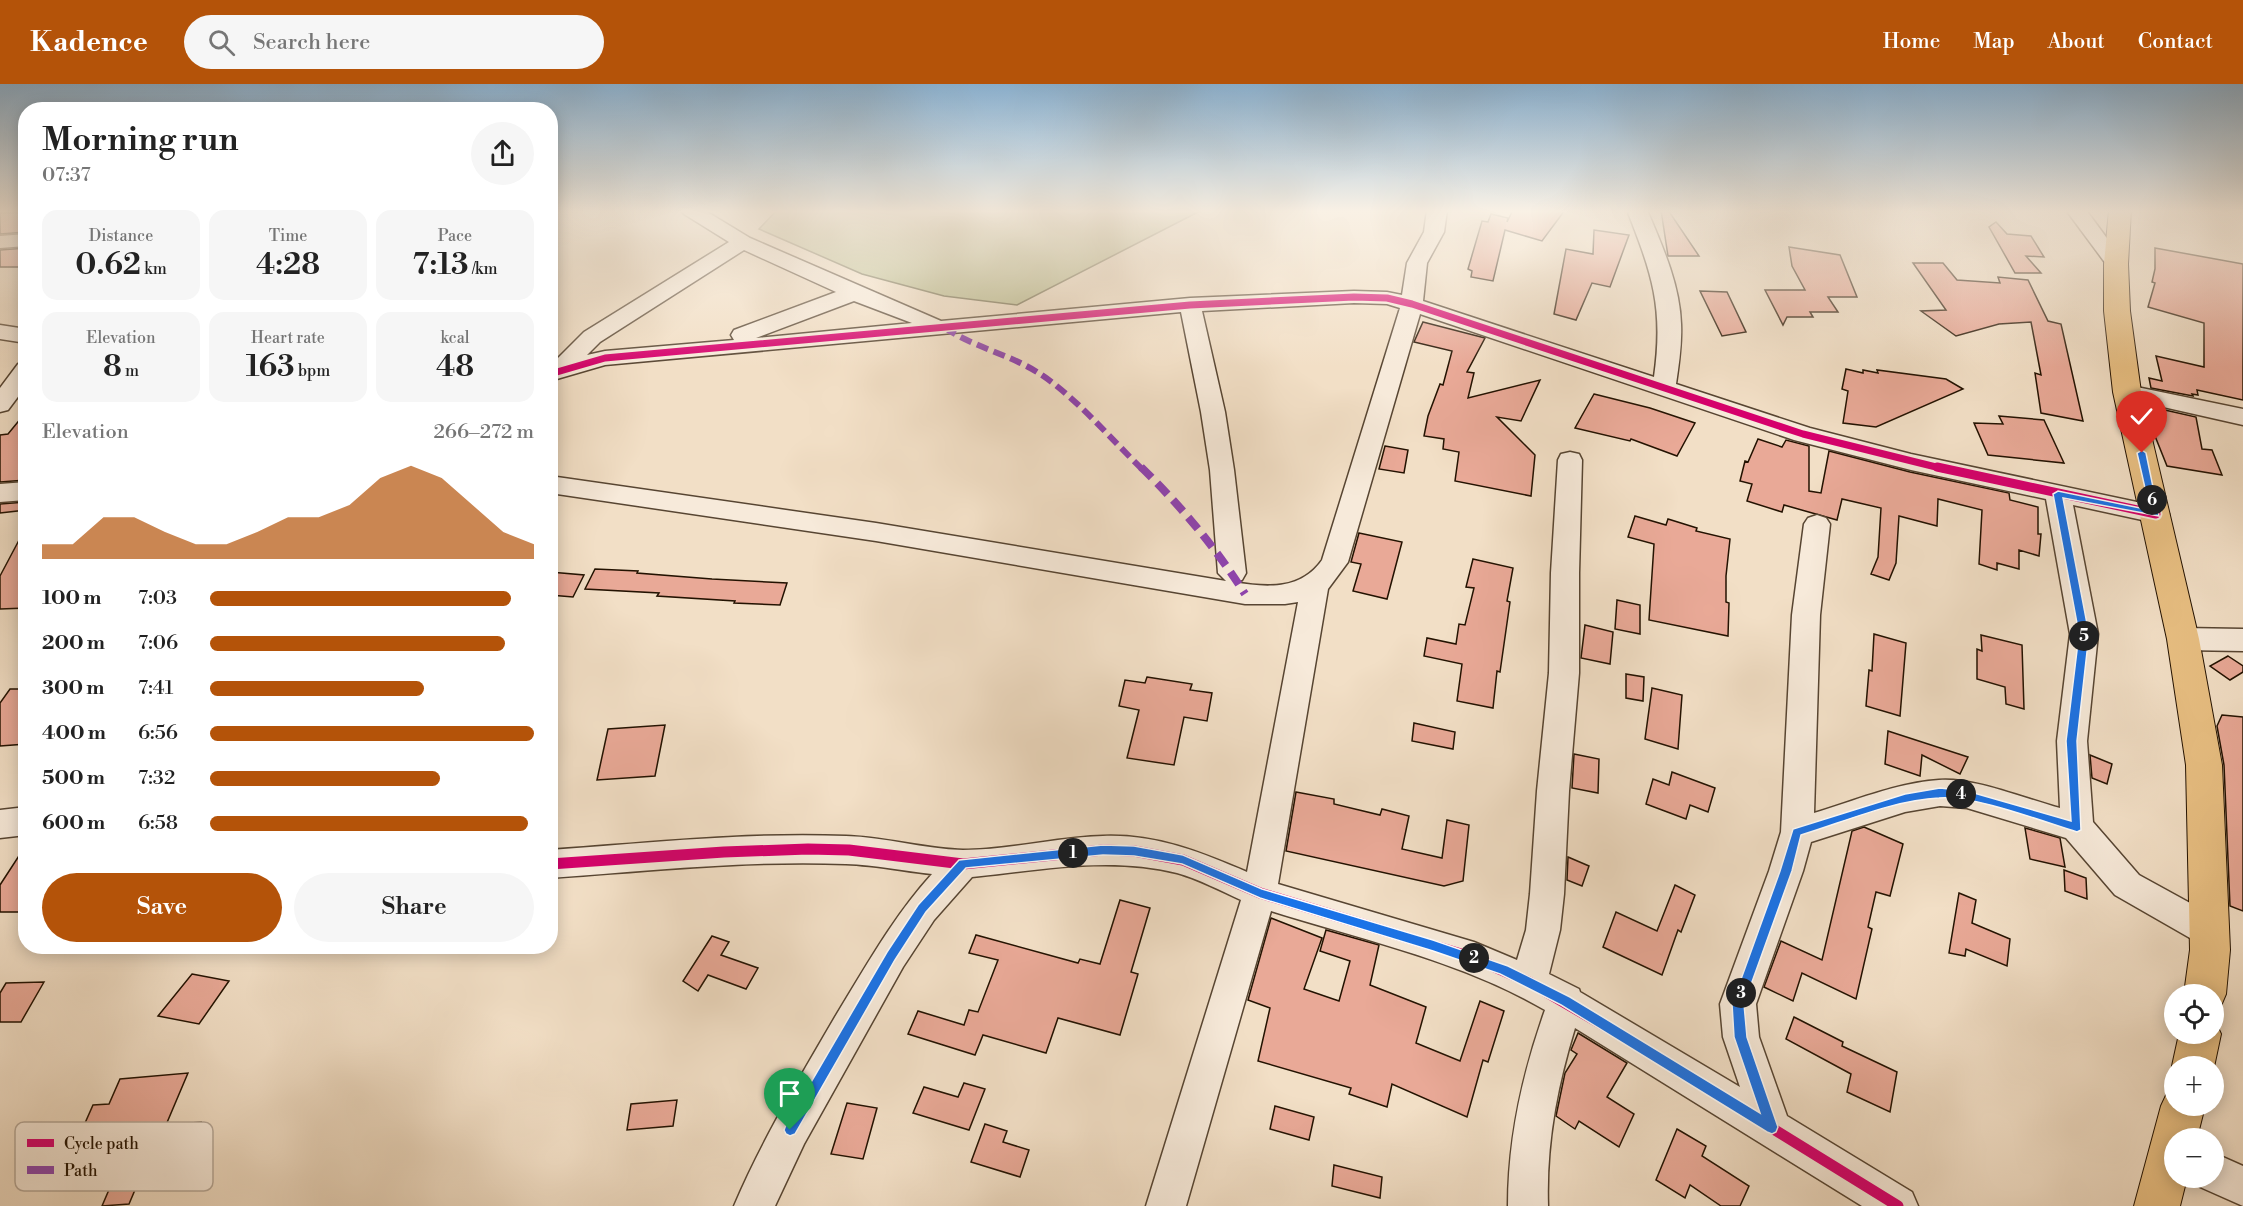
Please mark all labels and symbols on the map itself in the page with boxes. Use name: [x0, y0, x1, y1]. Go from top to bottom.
pin: [2116, 391, 2167, 453]
pin: 6: [2137, 485, 2167, 515]
pin: 5: [2069, 621, 2099, 651]
pin: 4: [1946, 779, 1976, 809]
pin: 1: [1058, 838, 1088, 868]
pin: 2: [1459, 943, 1489, 973]
pin: 3: [1726, 978, 1756, 1008]
pin: [764, 1068, 815, 1130]
legend: [15, 1122, 213, 1191]
text: Cycle path: [64, 1134, 139, 1154]
text: Path: [64, 1161, 98, 1181]

